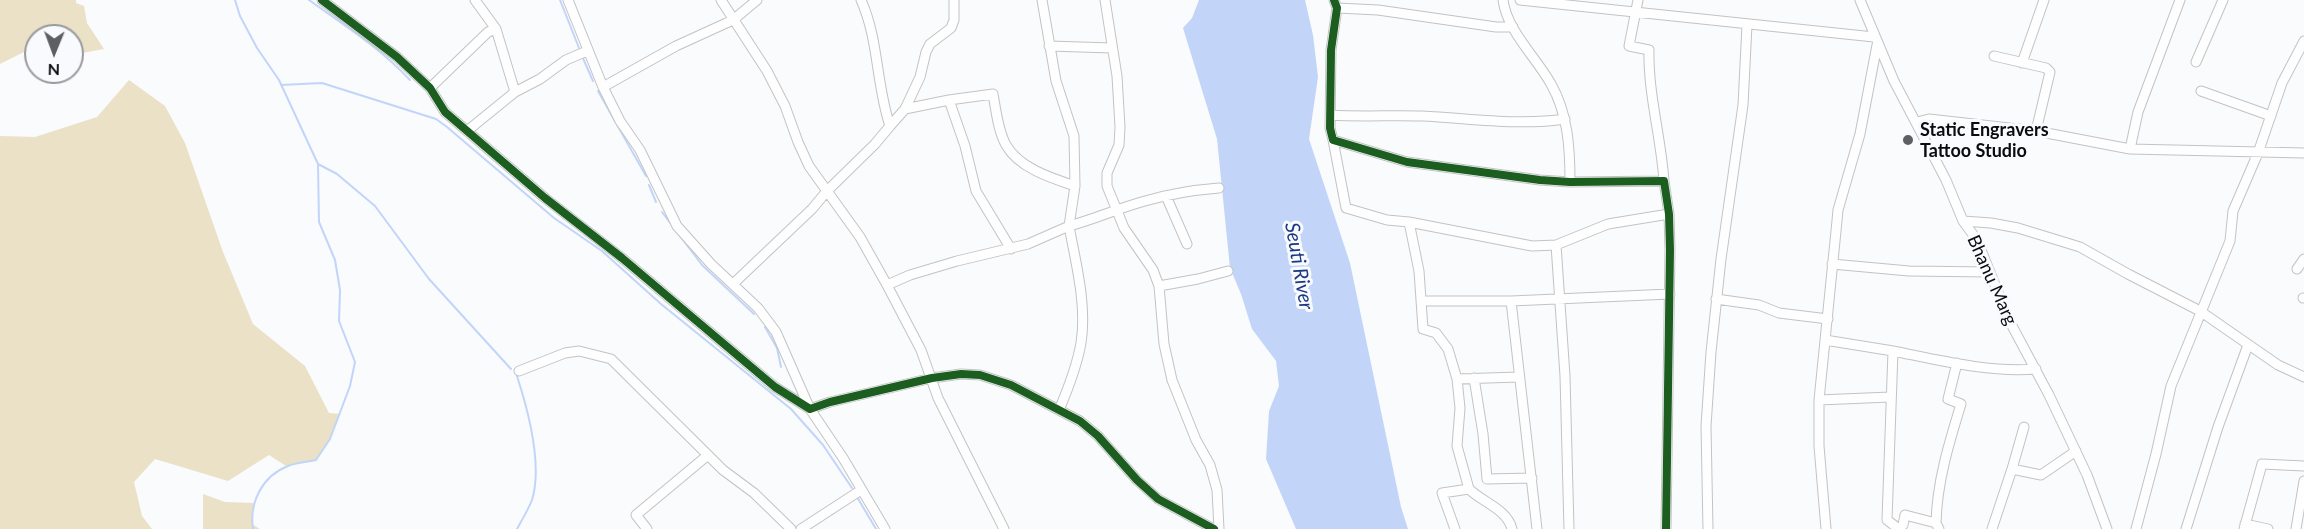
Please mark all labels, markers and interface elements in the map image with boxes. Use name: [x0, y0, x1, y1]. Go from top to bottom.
north arrow: [24, 24, 84, 84]
text: N: [47, 61, 60, 80]
place label: Static Engravers Tattoo Studio: [1920, 119, 2049, 162]
marker: Static Engravers Tattoo Studio: [1901, 133, 1915, 147]
water label: Seuti River: [1280, 220, 1318, 312]
street label: Bhanu Marg: [1963, 232, 2021, 328]

